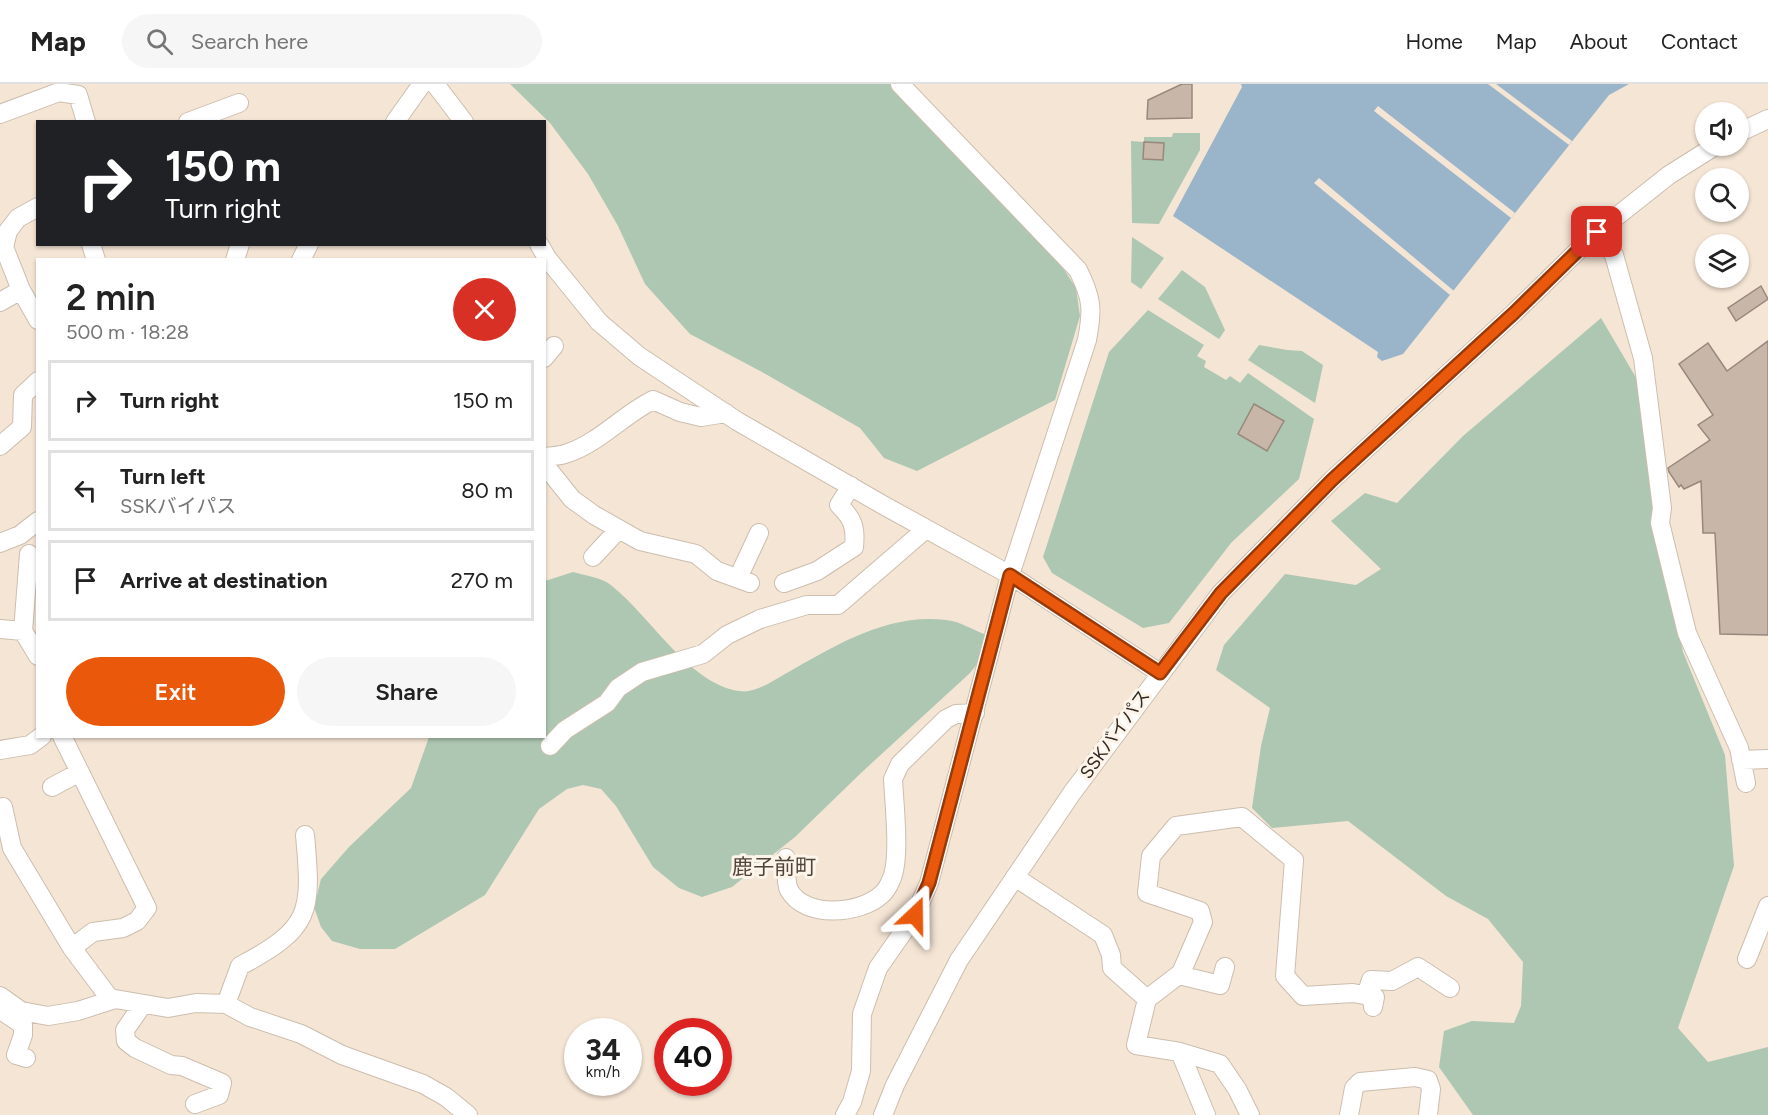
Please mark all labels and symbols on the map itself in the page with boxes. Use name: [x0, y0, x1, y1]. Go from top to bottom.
pin: [1571, 206, 1622, 257]
street label: SSKバイパス: [1075, 685, 1155, 783]
district label: 鹿子前町: [732, 854, 816, 879]
position arrow: [883, 883, 947, 947]
speed limit sign: 40: [654, 1018, 732, 1096]

